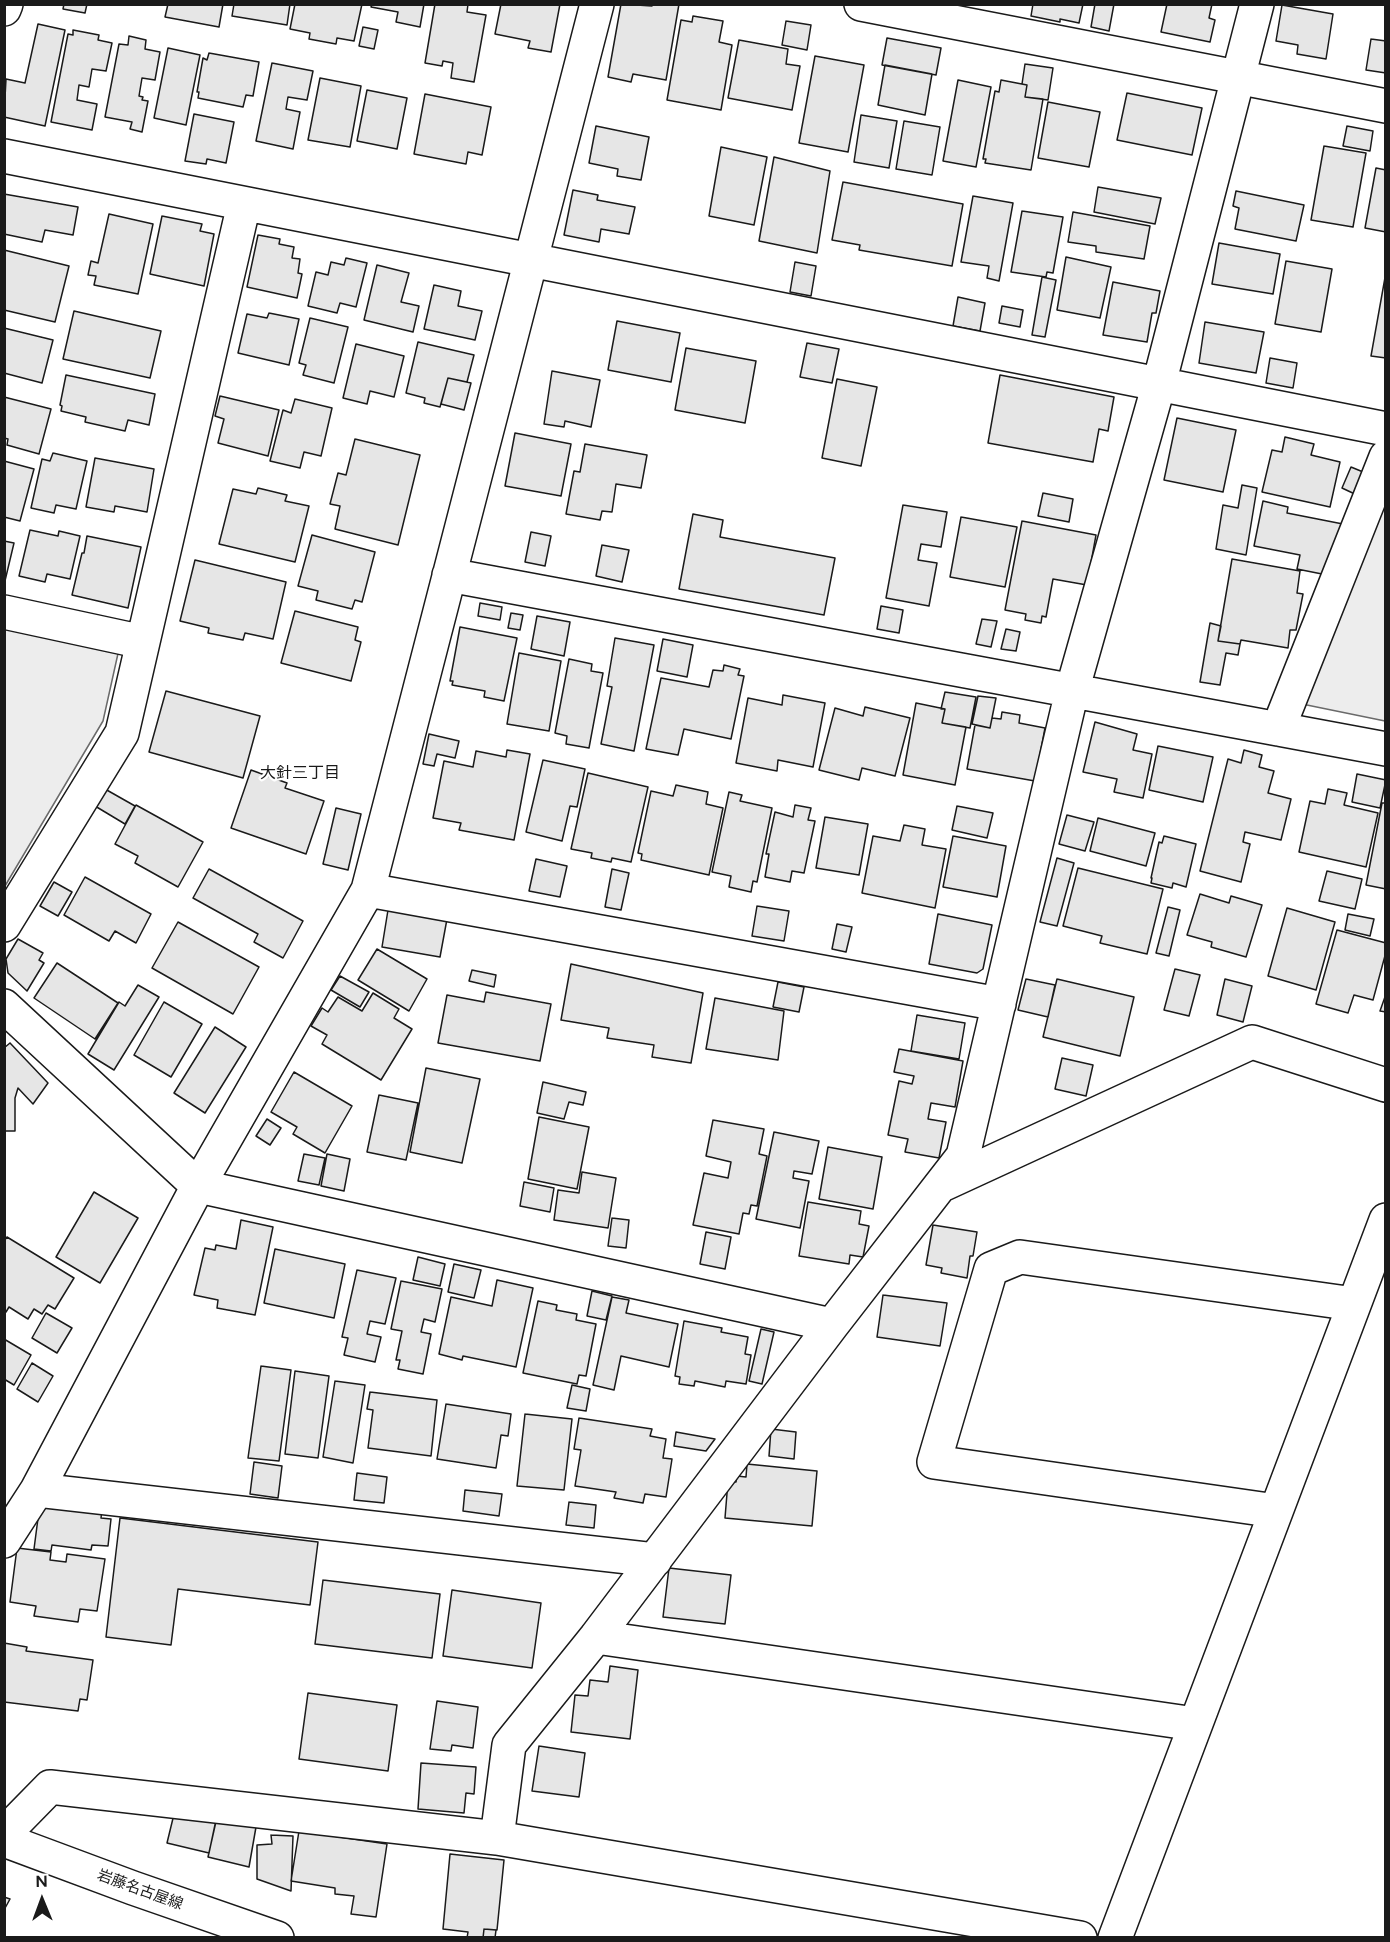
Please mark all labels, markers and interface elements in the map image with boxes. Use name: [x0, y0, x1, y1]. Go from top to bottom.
district label: 大針三丁目: [260, 763, 340, 783]
street label: 岩藤名古屋線: [95, 1866, 185, 1914]
north arrow: [12, 1870, 72, 1930]
text: N: [35, 1872, 48, 1891]

